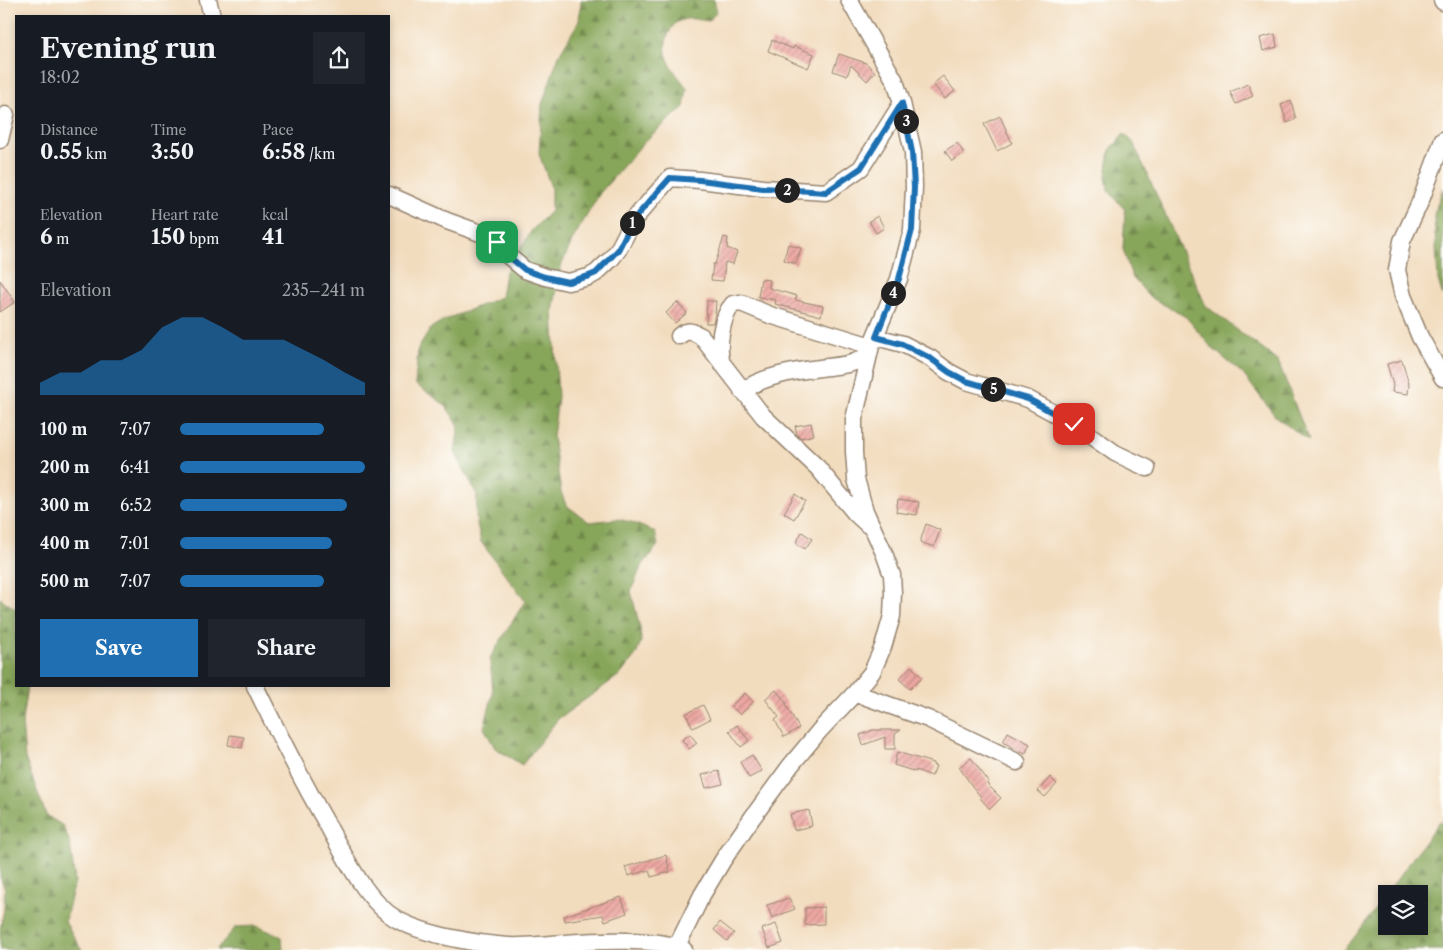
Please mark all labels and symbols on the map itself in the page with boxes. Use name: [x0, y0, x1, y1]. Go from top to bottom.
pin: 3: [894, 108, 918, 134]
pin: 2: [774, 178, 800, 202]
pin: 1: [620, 210, 644, 236]
pin: [476, 221, 518, 263]
pin: 4: [880, 280, 906, 306]
pin: 5: [980, 376, 1006, 402]
pin: [1053, 403, 1095, 445]

